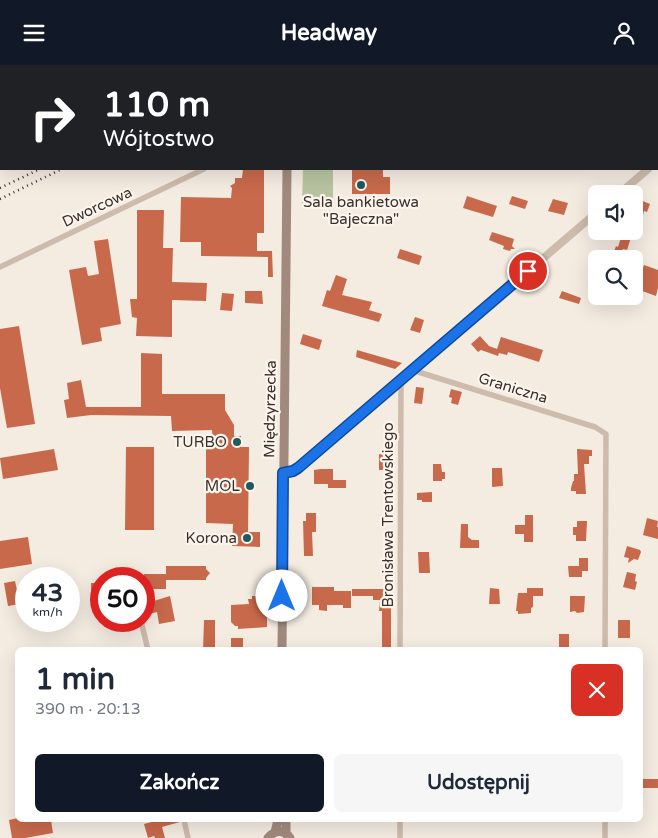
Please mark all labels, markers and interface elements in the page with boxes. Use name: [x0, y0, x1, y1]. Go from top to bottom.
icon: menu: [20, 19, 48, 47]
icon: person: [610, 19, 638, 47]
text: Headway: [281, 20, 377, 46]
text: 110 m: [103, 84, 210, 126]
icon: right: [20, 85, 85, 150]
text: Wójtostwo: [103, 126, 214, 152]
marker: Sala bankietowa "Bajeczna": [355, 179, 367, 191]
street label: Dworcowa: [59, 183, 135, 231]
map controls: [588, 185, 643, 305]
button: sound: [588, 185, 643, 240]
place label: Sala bankietowa "Bajeczna": [303, 193, 419, 228]
pin: [507, 250, 549, 292]
button: search: [588, 250, 643, 305]
icon: arrive: [514, 257, 542, 285]
street label: Międzyrzecka: [260, 360, 280, 458]
street label: Graniczna: [476, 369, 550, 407]
street label: Bronisława Trentowskiego: [379, 422, 397, 608]
place label: TURBO: [173, 433, 227, 451]
marker: TURBO: [231, 436, 243, 448]
place label: MOL: [205, 477, 240, 495]
marker: MOL: [244, 480, 256, 492]
place label: Korona: [186, 529, 237, 547]
marker: Korona: [241, 532, 253, 544]
speed limit sign: 50: [90, 567, 155, 632]
position arrow: [255, 569, 307, 621]
text: 43: [32, 578, 63, 608]
text: km/h: [32, 605, 63, 619]
text: 1 min: [35, 661, 115, 698]
button: close: [571, 664, 623, 716]
text: 390 m · 20:13: [35, 699, 141, 719]
button: Zakończ: [35, 754, 324, 812]
button: Udostępnij: [334, 754, 623, 812]

